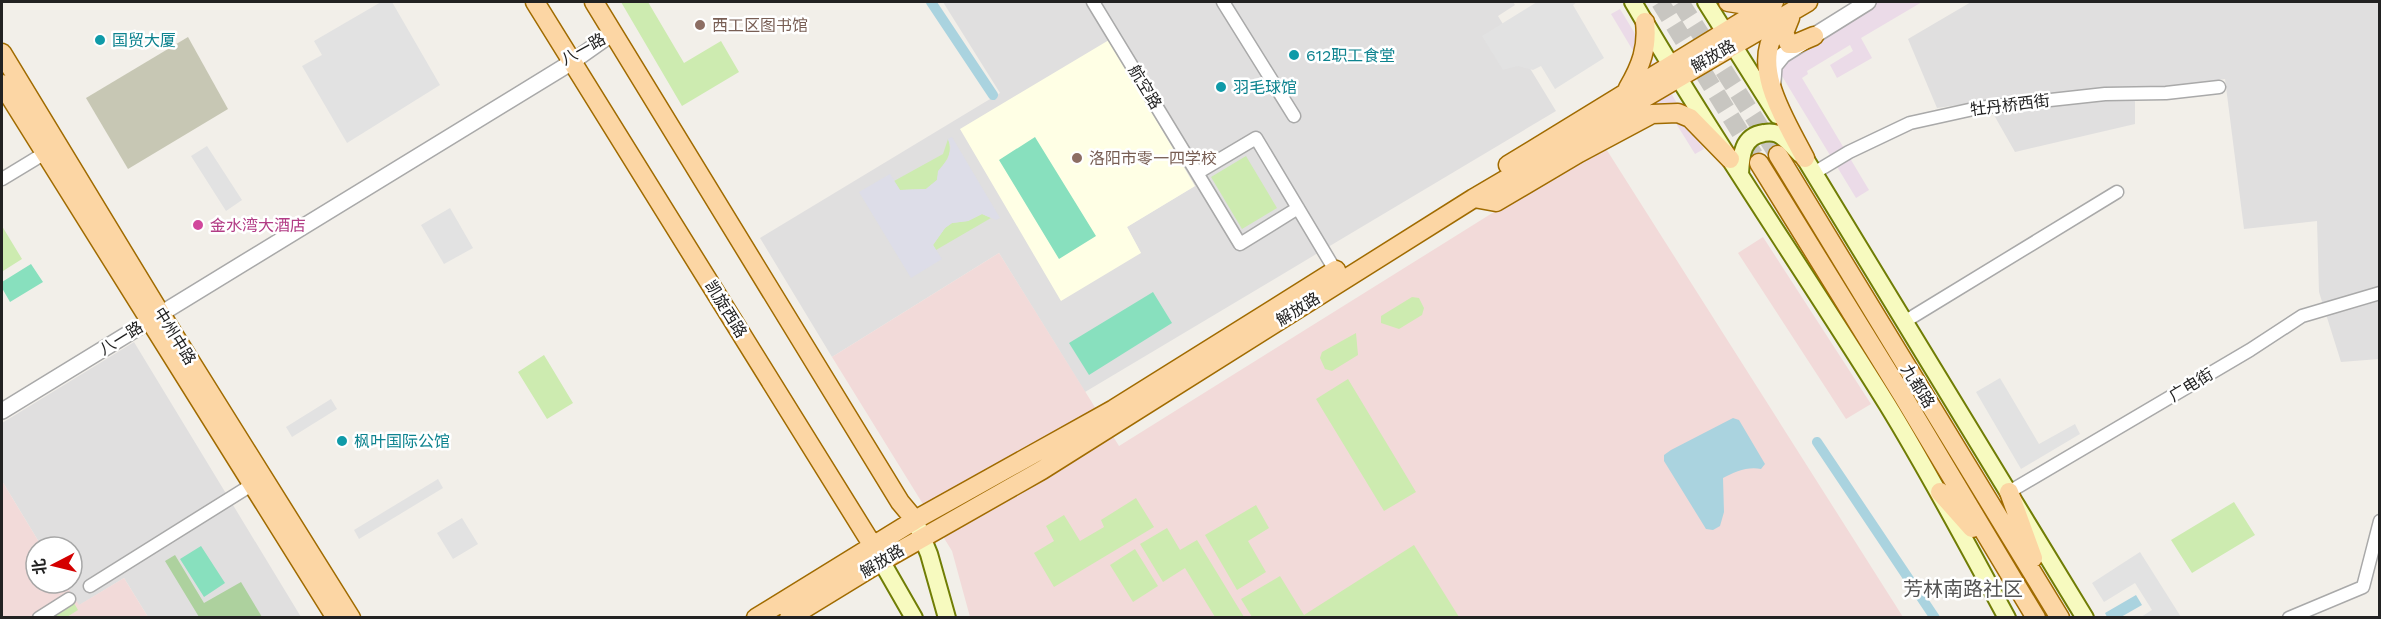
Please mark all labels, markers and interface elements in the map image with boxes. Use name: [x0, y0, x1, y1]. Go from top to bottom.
place label: 西工区图书馆: [712, 16, 808, 35]
marker: 西工区图书馆: [693, 18, 707, 32]
street label: 八一路: [557, 29, 609, 69]
place label: 国贸大厦: [112, 31, 176, 50]
marker: 国贸大厦: [93, 33, 107, 47]
street label: 解放路: [1687, 36, 1739, 76]
place label: 612职工食堂: [1306, 46, 1395, 65]
marker: 612职工食堂: [1287, 48, 1301, 62]
street label: 航空路: [1124, 62, 1166, 112]
place label: 羽毛球馆: [1233, 78, 1297, 97]
marker: 羽毛球馆: [1214, 80, 1228, 94]
street label: 牡丹桥西街: [1969, 91, 2051, 119]
place label: 洛阳市零一四学校: [1089, 149, 1217, 168]
marker: 洛阳市零一四学校: [1070, 151, 1084, 165]
place label: 金水湾大酒店: [210, 216, 306, 235]
marker: 金水湾大酒店: [191, 218, 205, 232]
street label: 凯旋西路: [701, 277, 751, 341]
street label: 解放路: [1273, 288, 1323, 330]
street label: 中州中路: [150, 304, 200, 368]
street label: 八一路: [96, 317, 146, 359]
street label: 九都路: [1897, 361, 1939, 411]
street label: 广电街: [2166, 364, 2216, 406]
place label: 枫叶国际公馆: [354, 432, 450, 451]
marker: 枫叶国际公馆: [335, 434, 349, 448]
north arrow: [24, 535, 84, 595]
street label: 解放路: [857, 540, 907, 582]
text: 北: [29, 558, 50, 576]
district label: 芳林南路社区: [1903, 577, 2023, 601]

